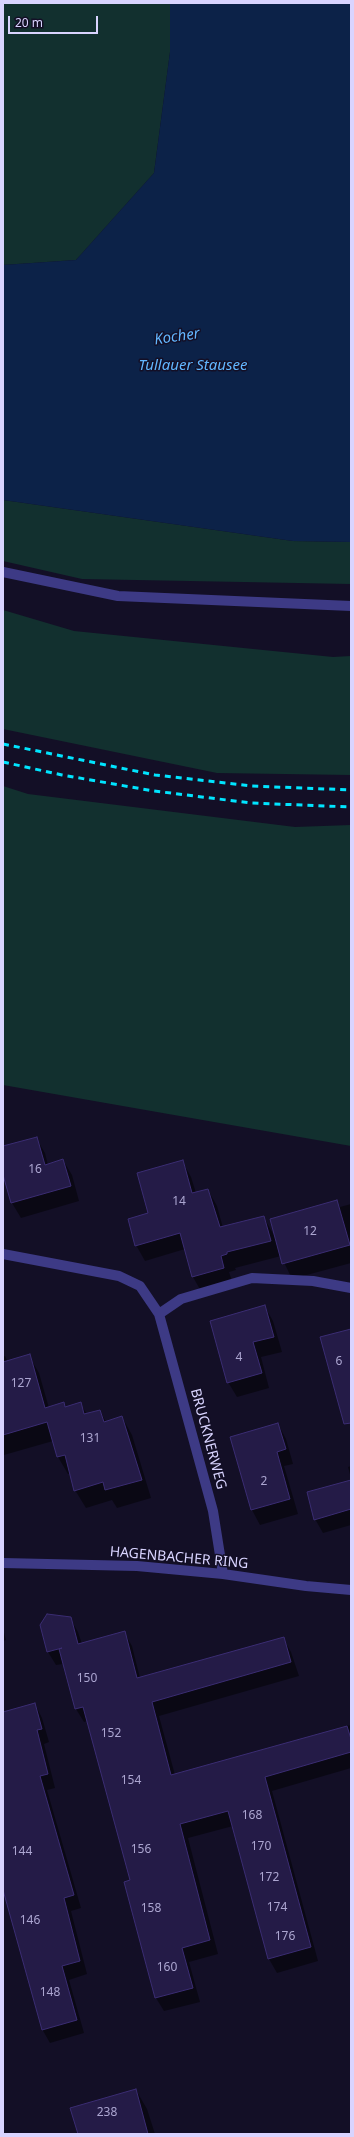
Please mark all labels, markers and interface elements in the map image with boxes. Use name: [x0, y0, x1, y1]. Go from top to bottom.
scale bar: [10, 8, 100, 34]
text: 20 m: [15, 14, 43, 31]
water label: Kocher: [153, 325, 201, 349]
water label: Tullauer Stausee: [139, 357, 247, 375]
house number: 16: [28, 1163, 42, 1177]
house number: 14: [172, 1195, 186, 1209]
house number: 12: [303, 1225, 317, 1239]
house number: 4: [236, 1351, 242, 1365]
house number: 6: [336, 1355, 342, 1369]
house number: 127: [11, 1377, 31, 1391]
street label: BRUCKNERWEG: [186, 1387, 230, 1491]
house number: 131: [80, 1432, 100, 1446]
house number: 2: [261, 1475, 267, 1489]
street label: HAGENBACHER RING: [109, 1544, 249, 1572]
house number: 150: [77, 1672, 97, 1686]
house number: 152: [101, 1727, 121, 1741]
house number: 154: [121, 1774, 141, 1788]
house number: 168: [242, 1809, 262, 1823]
house number: 170: [251, 1840, 271, 1854]
house number: 156: [131, 1843, 151, 1857]
house number: 144: [12, 1845, 32, 1859]
house number: 172: [259, 1871, 279, 1885]
house number: 174: [267, 1901, 287, 1915]
house number: 158: [141, 1902, 161, 1916]
house number: 146: [20, 1914, 40, 1928]
house number: 176: [275, 1930, 295, 1944]
house number: 160: [157, 1961, 177, 1975]
house number: 148: [40, 1986, 60, 2000]
house number: 238: [97, 2106, 117, 2120]

